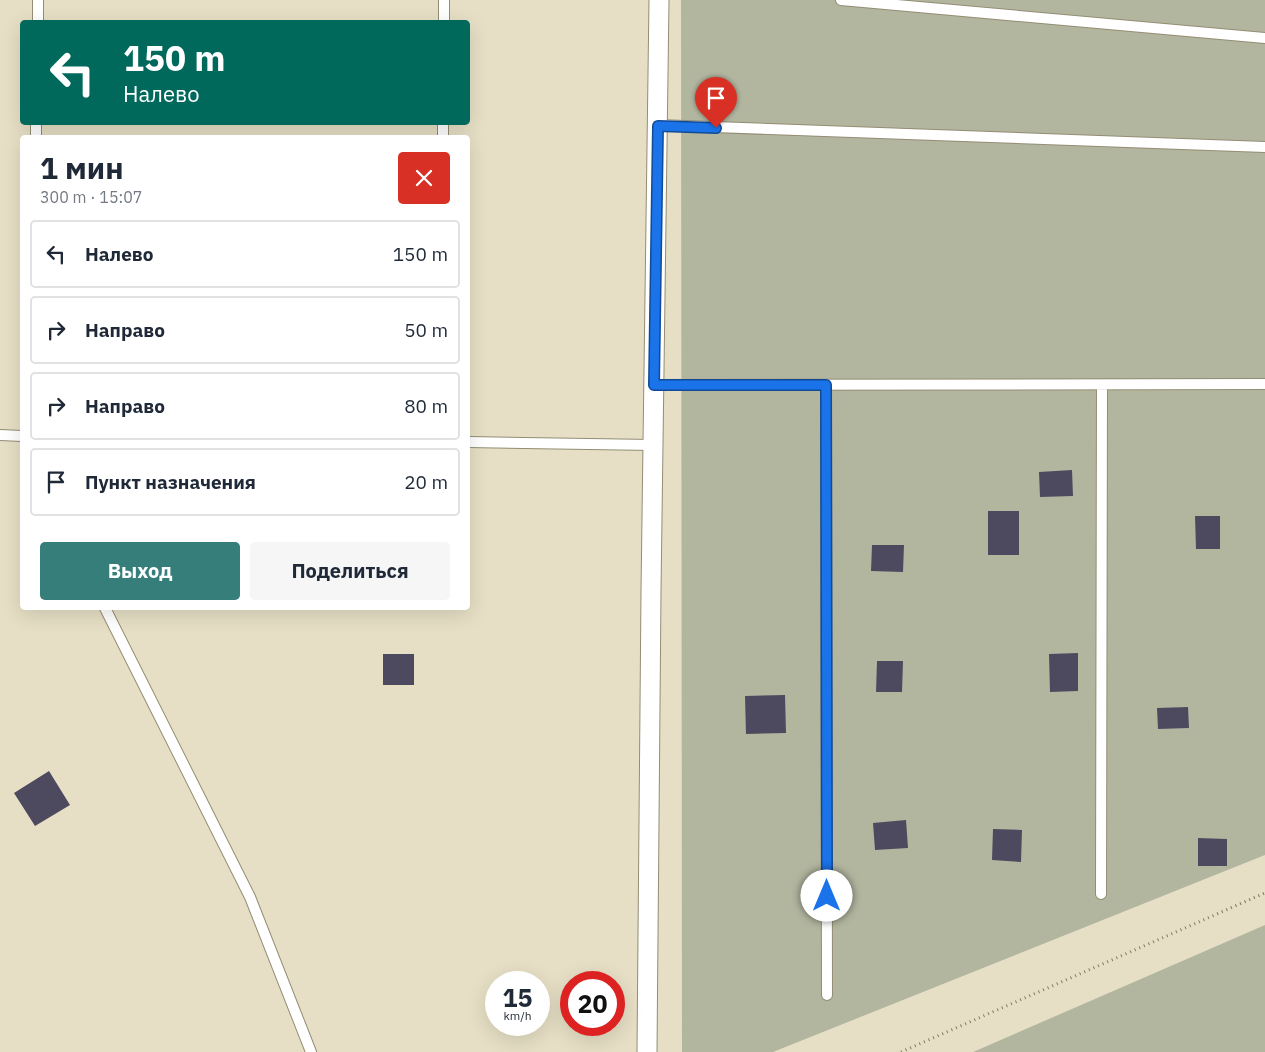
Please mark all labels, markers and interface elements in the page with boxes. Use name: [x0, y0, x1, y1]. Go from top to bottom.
text: 150 m: [123, 35, 226, 81]
icon: left: [40, 40, 105, 105]
pin: [695, 77, 737, 128]
text: Налево: [123, 79, 200, 108]
icon: arrive: [702, 84, 730, 112]
text: 1 мин: [40, 148, 124, 187]
button: close: [398, 152, 450, 204]
text: 300 m · 15:07: [40, 187, 142, 207]
icon: left: [42, 240, 70, 268]
text: Налево: [85, 242, 154, 266]
text: 150 m: [393, 242, 448, 266]
icon: right: [42, 316, 70, 344]
text: Направо: [85, 318, 165, 342]
text: 50 m: [404, 318, 448, 342]
icon: right: [42, 392, 70, 420]
text: Направо: [85, 394, 165, 418]
text: 80 m: [404, 394, 448, 418]
icon: arrive: [42, 468, 70, 496]
text: Пункт назначения: [85, 470, 256, 494]
text: 20 m: [404, 470, 448, 494]
button: Выход: [40, 542, 240, 600]
button: Поделиться: [250, 542, 450, 600]
position arrow: [800, 869, 852, 921]
speed limit sign: 20: [560, 971, 625, 1036]
text: 15: [502, 981, 533, 1014]
text: km/h: [503, 1008, 532, 1023]

